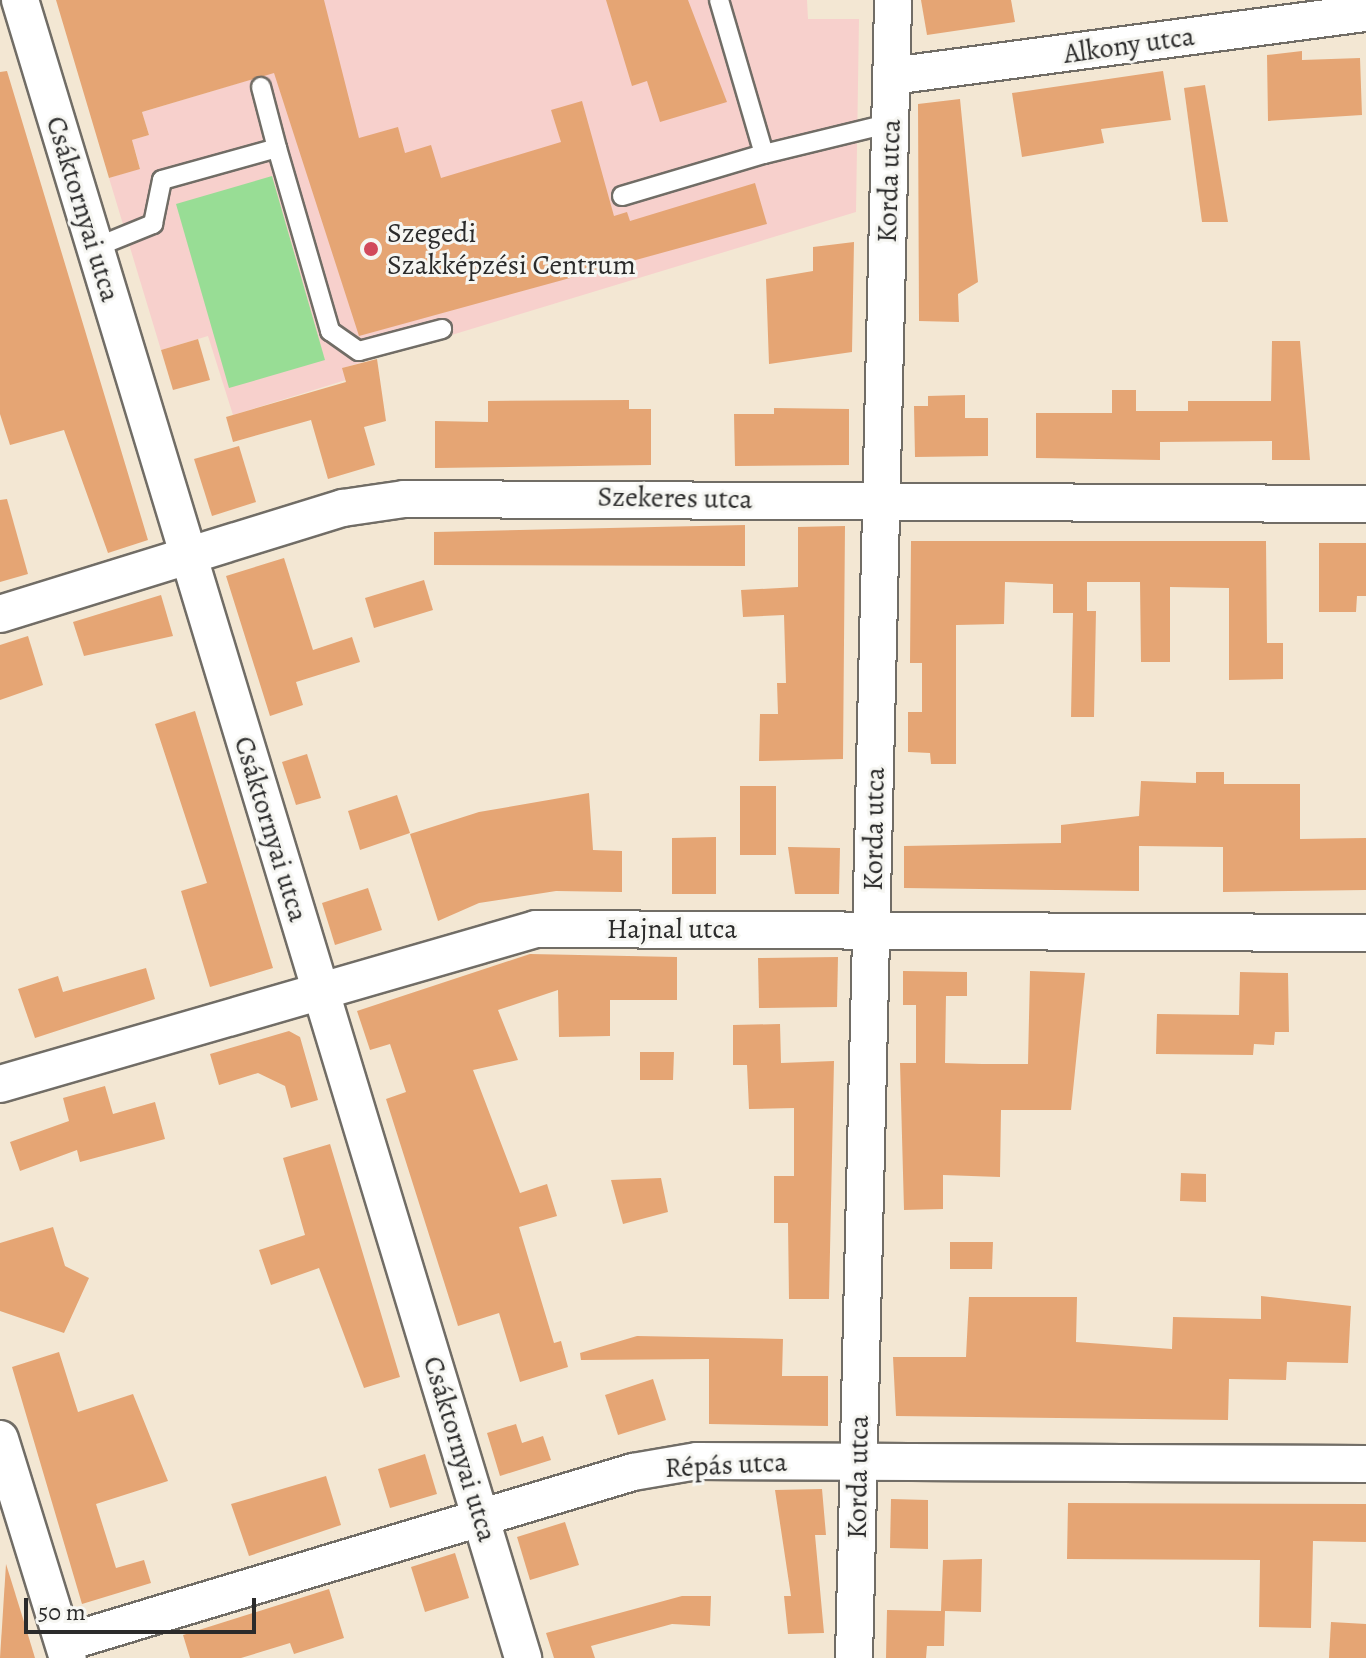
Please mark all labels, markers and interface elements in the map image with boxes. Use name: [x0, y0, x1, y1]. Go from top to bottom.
street label: Alkony utca: [1061, 19, 1197, 71]
street label: Csáktornyai utca: [39, 112, 127, 306]
street label: Korda utca: [870, 119, 908, 243]
place label: Szegedi Szakképzési Centrum: [387, 216, 636, 282]
marker: Szegedi Szakképzési Centrum: [362, 240, 380, 258]
street label: Szekeres utca: [597, 480, 753, 516]
street label: Csáktornyai utca: [227, 732, 315, 926]
street label: Korda utca: [856, 767, 892, 891]
street label: Hajnal utca: [607, 912, 737, 946]
street label: Csáktornyai utca: [416, 1352, 504, 1546]
street label: Korda utca: [840, 1415, 876, 1539]
street label: Répás utca: [664, 1445, 788, 1485]
scale bar: [28, 1582, 260, 1632]
text: 50 m: [38, 1596, 86, 1628]

